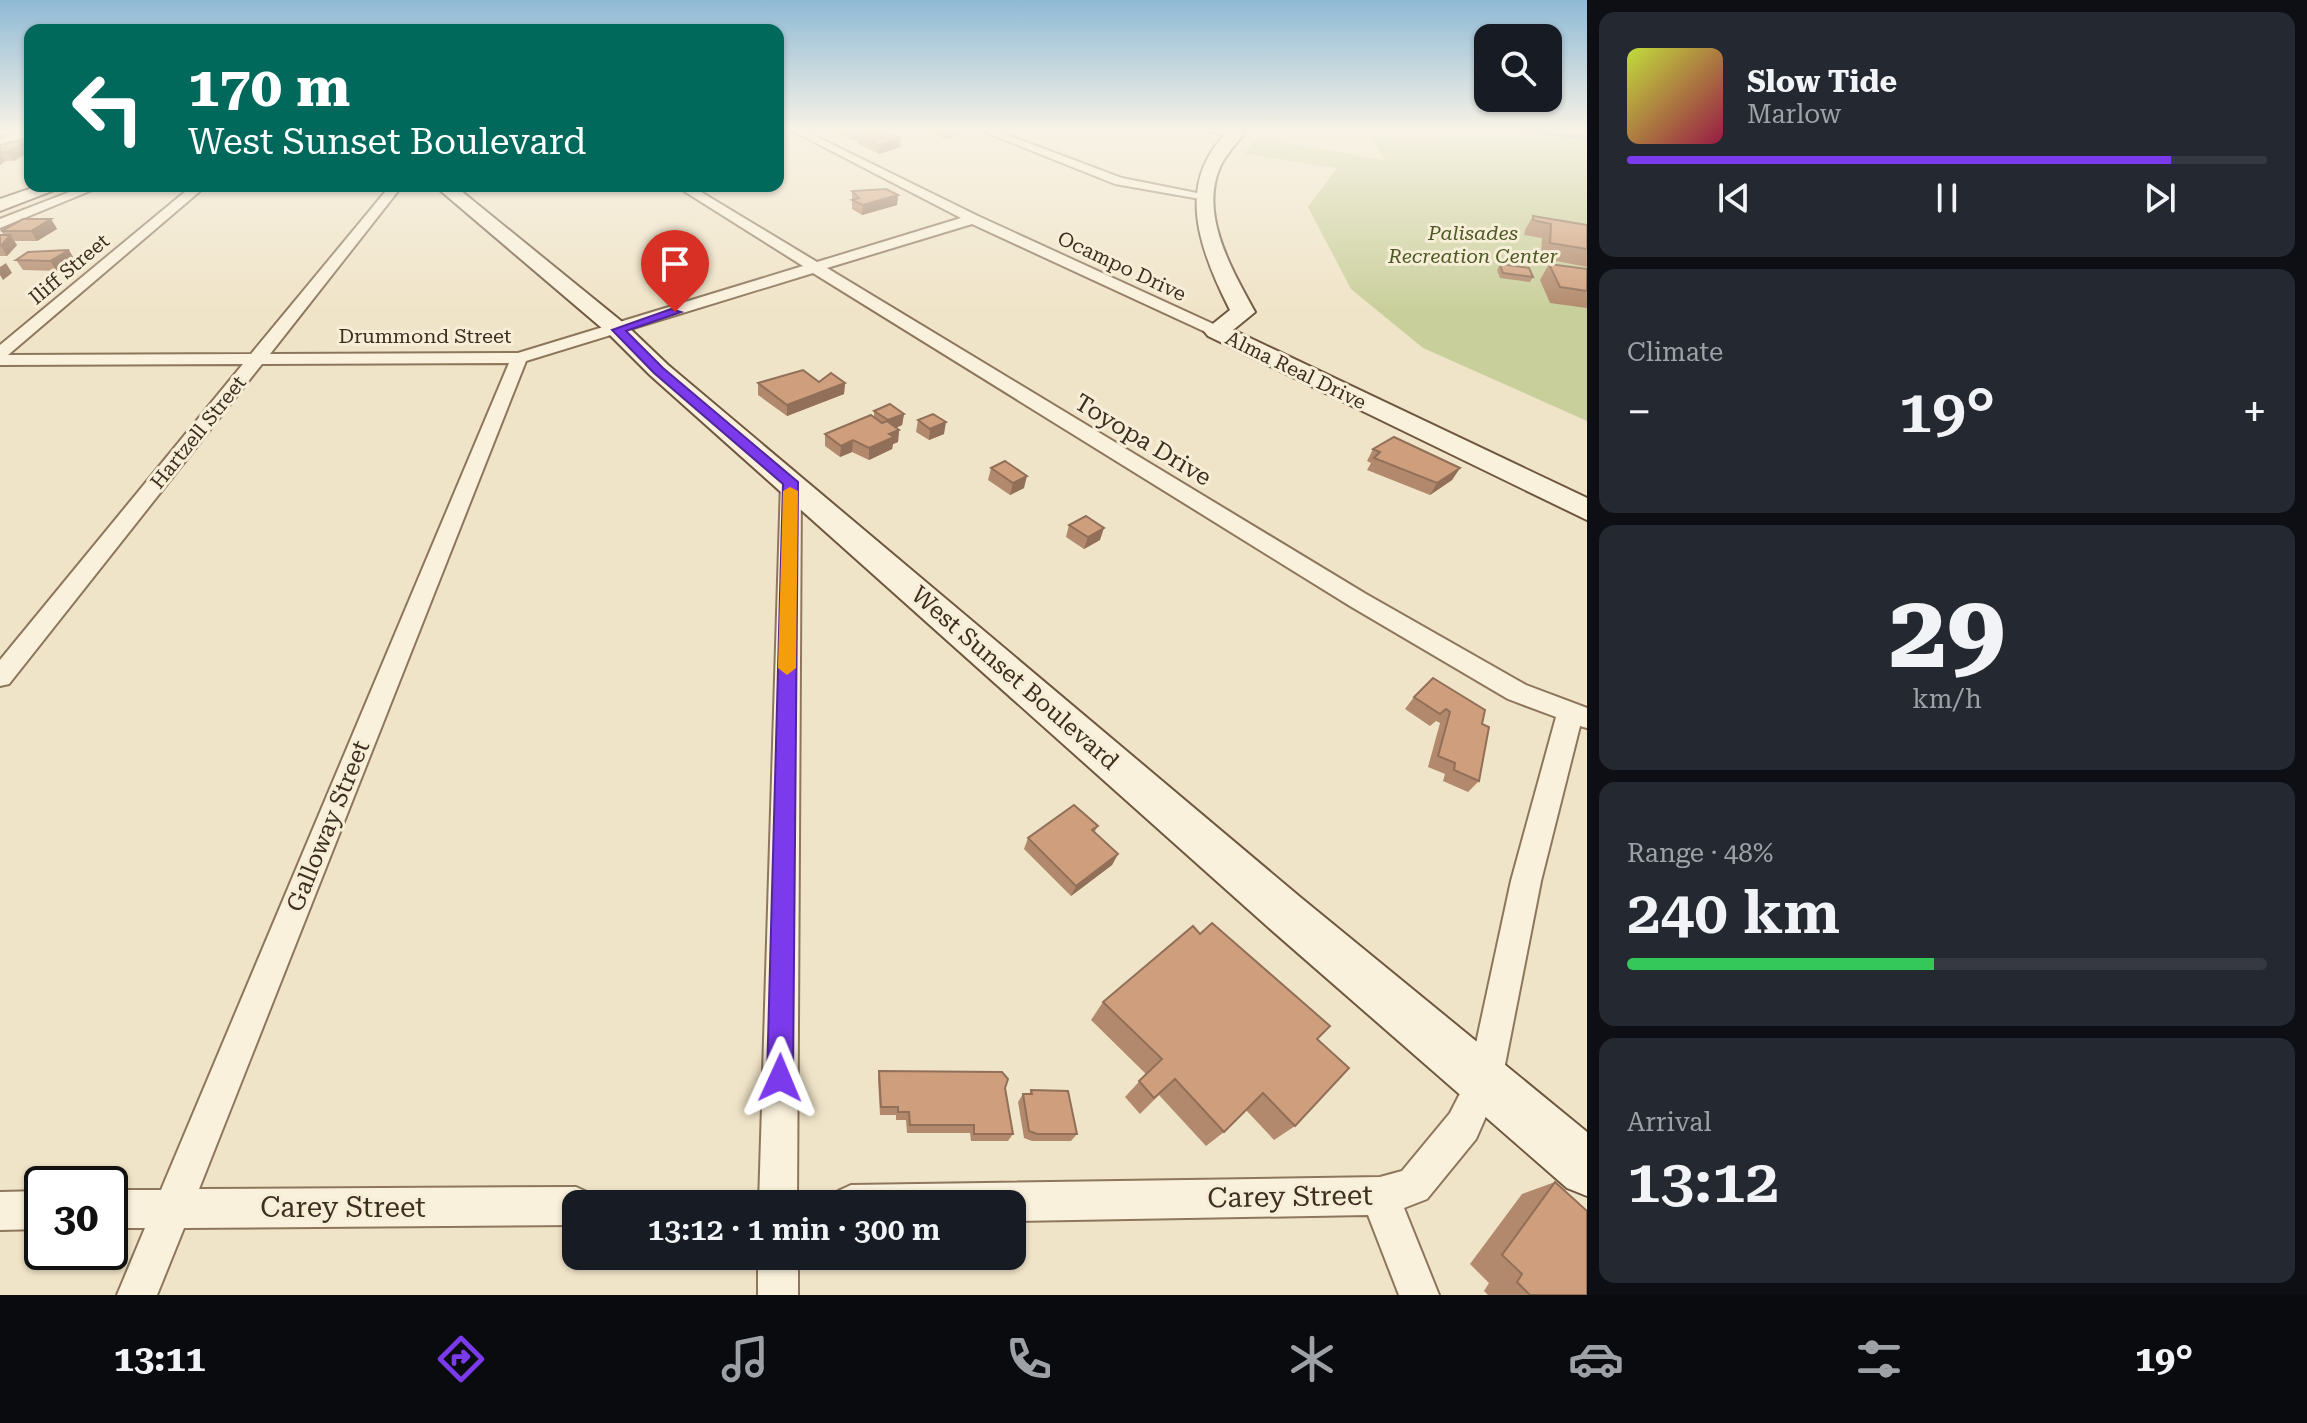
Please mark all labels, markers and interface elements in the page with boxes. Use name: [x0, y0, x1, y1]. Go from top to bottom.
map controls: [1474, 24, 1562, 112]
button: search: [1474, 24, 1562, 112]
text: 170 m: [188, 54, 350, 120]
icon: left: [56, 56, 160, 160]
text: Slow Tide: [1747, 64, 1897, 99]
text: Marlow: [1747, 99, 1841, 129]
text: West Sunset Boulevard: [188, 121, 586, 163]
icon: previous: [1712, 176, 1756, 220]
icon: pause: [1925, 176, 1969, 220]
icon: next: [2138, 176, 2182, 220]
park label: Palisades Recreation Center: [1387, 221, 1558, 268]
street label: Ocampo Drive: [1054, 226, 1190, 306]
street label: Iliff Street: [24, 228, 114, 309]
pin: [641, 230, 709, 312]
icon: arrive: [653, 242, 697, 286]
street label: Drummond Street: [338, 324, 512, 348]
street label: Alma Real Drive: [1222, 326, 1370, 414]
text: Climate: [1627, 337, 1723, 367]
street label: Hartzell Street: [145, 370, 251, 493]
text: 19°: [1899, 376, 1995, 447]
text: −: [1627, 386, 1652, 438]
text: +: [2242, 386, 2267, 438]
street label: Toyopa Drive: [1070, 388, 1216, 492]
text: 29: [1889, 571, 2005, 692]
street label: West Sunset Boulevard: [906, 580, 1124, 776]
text: km/h: [1912, 684, 1982, 714]
street label: Galloway Street: [281, 736, 375, 916]
text: Range · 48%: [1627, 838, 1773, 868]
text: 240 km: [1627, 877, 1840, 948]
position arrow: [738, 1036, 822, 1120]
text: Arrival: [1627, 1107, 1712, 1137]
text: 13:12: [1627, 1146, 1779, 1217]
speed limit sign: 30: [24, 1166, 128, 1270]
street label: Carey Street: [1207, 1179, 1373, 1214]
street label: Carey Street: [260, 1191, 426, 1224]
text: 13:12 · 1 min · 300 m: [648, 1212, 940, 1247]
icon: directions: [433, 1331, 489, 1387]
icon: music: [717, 1331, 773, 1387]
icon: phone: [1001, 1331, 1057, 1387]
icon: climate: [1284, 1331, 1340, 1387]
icon: car: [1568, 1331, 1624, 1387]
icon: filters: [1851, 1331, 1907, 1387]
text: 13:11: [114, 1338, 206, 1380]
text: 19°: [2135, 1338, 2193, 1380]

